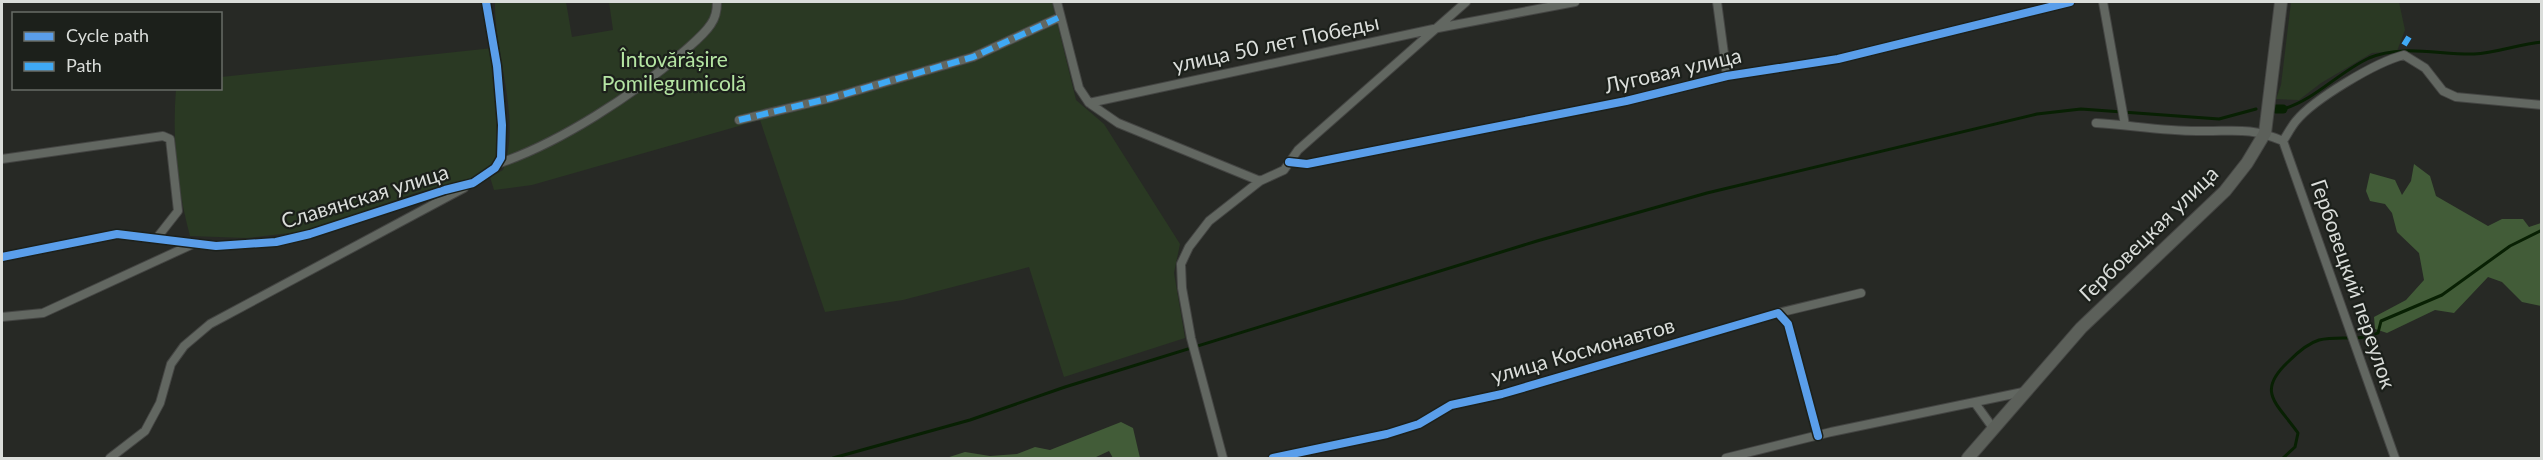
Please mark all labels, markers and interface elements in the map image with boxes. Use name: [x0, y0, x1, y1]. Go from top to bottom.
street label: улица 50 лет Победы: [1170, 8, 1381, 77]
legend: [12, 12, 222, 90]
text: Cycle path: [66, 24, 149, 46]
street label: Луговая улица: [1601, 42, 1744, 98]
park label: Întovărășire Pomilegumicolă: [602, 46, 746, 95]
text: Path: [66, 54, 102, 76]
street label: Славянская улица: [278, 158, 451, 233]
street label: Гербовецкая улица: [2073, 160, 2223, 306]
street label: Гербовецкий переулок: [2307, 176, 2402, 392]
street label: улица Космонавтов: [1488, 311, 1677, 388]

